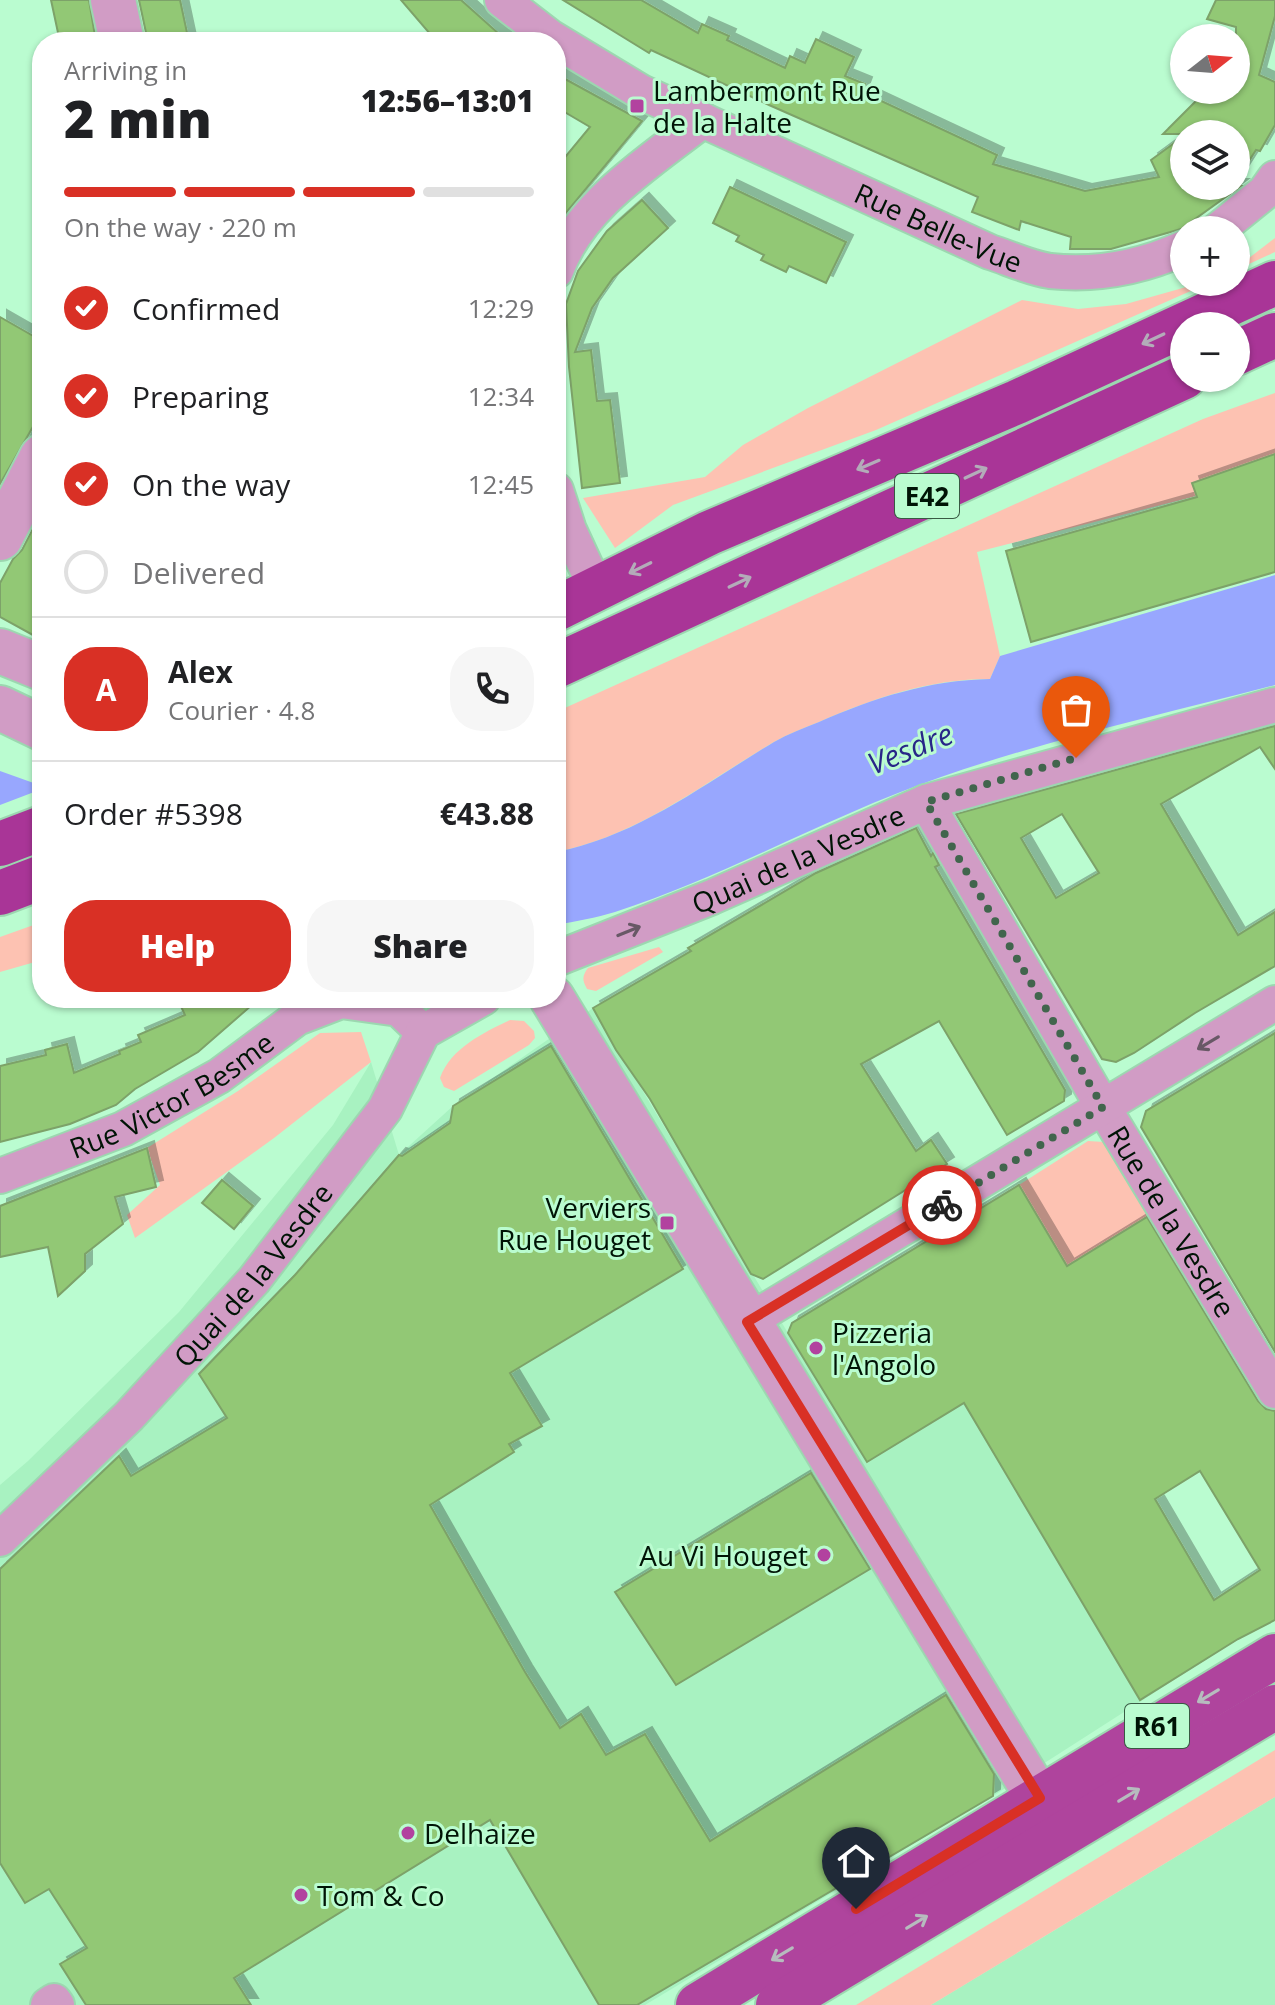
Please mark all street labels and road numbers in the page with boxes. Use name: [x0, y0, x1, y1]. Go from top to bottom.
street label: Rue Belle-Vue: [849, 174, 1028, 281]
road number: E42: [895, 474, 959, 518]
street label: Quai de la Vesdre: [686, 795, 910, 922]
street label: Rue Victor Besme: [64, 1023, 281, 1167]
street label: Rue de la Vesdre: [1099, 1118, 1245, 1324]
street label: Quai de la Vesdre: [165, 1175, 341, 1375]
road number: R61: [1125, 1704, 1189, 1748]

